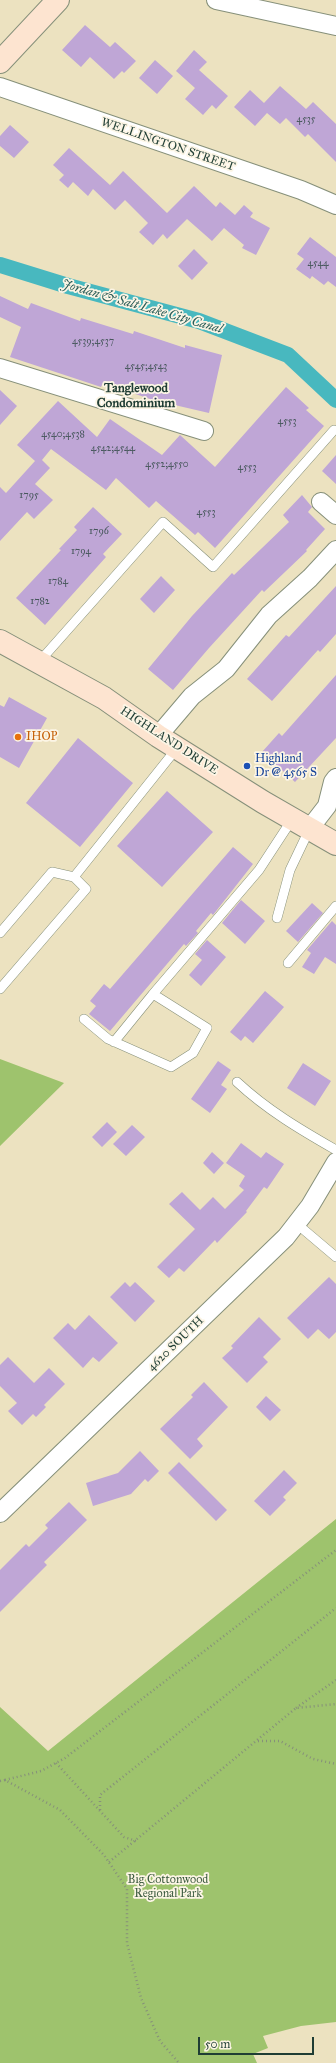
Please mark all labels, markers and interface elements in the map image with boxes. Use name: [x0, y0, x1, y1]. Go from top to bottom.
house number: 4535: [297, 114, 315, 126]
street label: WELLINGTON STREET: [99, 115, 237, 175]
house number: 4544: [307, 258, 329, 270]
water label: Jordan & Salt Lake City Canal: [60, 277, 224, 337]
house number: 4539;4537: [72, 336, 114, 348]
house number: 4545;4543: [125, 361, 167, 373]
district label: Tanglewood Condominium: [97, 381, 175, 412]
house number: 4553: [278, 416, 296, 428]
house number: 4540;4538: [41, 429, 85, 441]
house number: 4542;4544: [91, 443, 135, 455]
house number: 4552;4550: [145, 459, 189, 471]
house number: 4553: [238, 462, 256, 474]
house number: 1795: [19, 490, 39, 502]
house number: 4553: [197, 507, 215, 519]
house number: 1796: [89, 526, 109, 538]
house number: 1794: [71, 546, 91, 558]
house number: 1784: [48, 576, 68, 588]
house number: 1782: [30, 596, 50, 608]
street label: HIGHLAND DRIVE: [117, 704, 221, 778]
place label: IHOP: [26, 730, 57, 744]
marker: IHOP: [13, 732, 23, 742]
place label: Highland Dr @ 4565 S: [255, 752, 317, 780]
marker: Highland Dr @ 4565 S: [242, 761, 252, 771]
street label: 4620 SOUTH: [145, 1314, 207, 1374]
park label: Big Cottonwood Regional Park: [128, 1873, 208, 1901]
scale bar: [200, 2029, 316, 2055]
text: 50 m: [205, 2037, 230, 2051]

